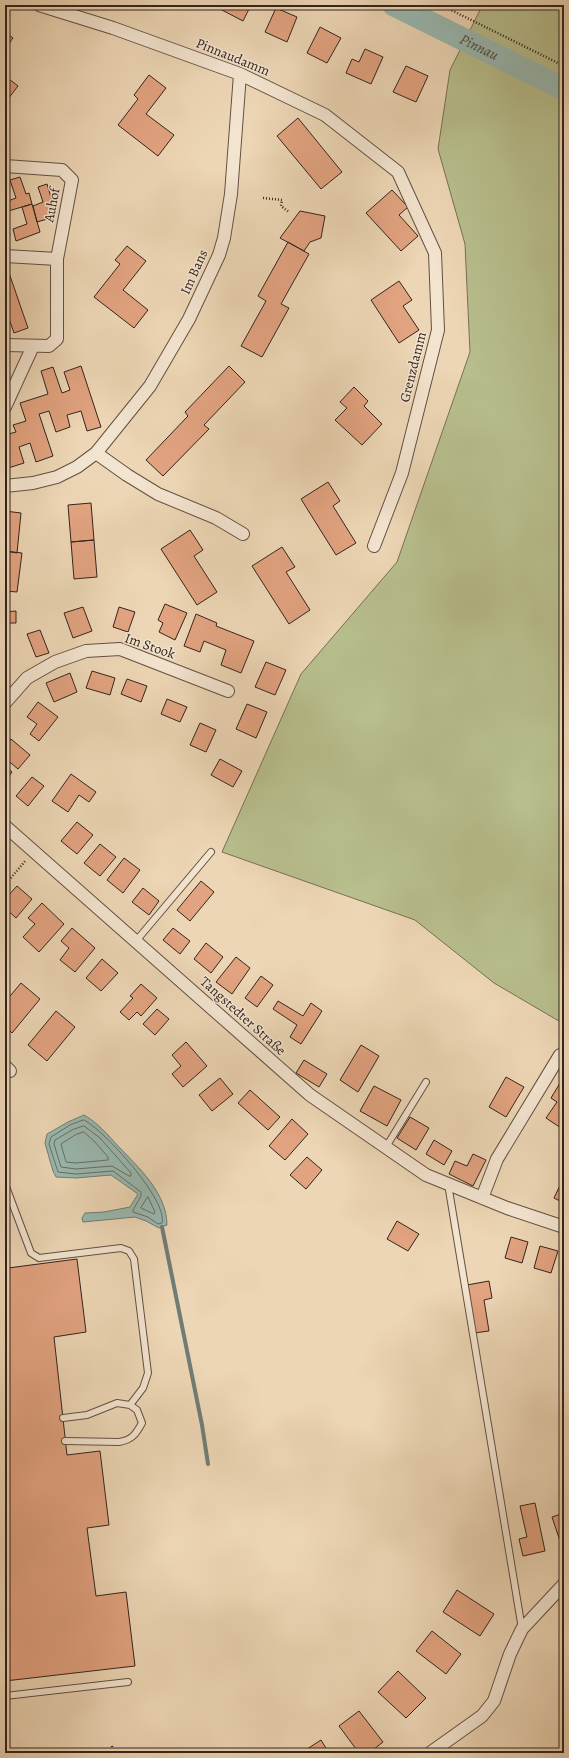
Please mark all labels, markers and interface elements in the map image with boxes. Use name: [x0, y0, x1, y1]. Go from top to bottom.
water label: Pinnau: [456, 29, 502, 65]
street label: Pinnaudamm: [193, 34, 273, 81]
street label: Auhof: [39, 184, 65, 225]
street label: Im Bans: [176, 246, 212, 298]
street label: Grenzdamm: [395, 329, 431, 404]
street label: Im Stook: [122, 629, 178, 664]
street label: Tangstedter Straße: [196, 972, 290, 1060]

